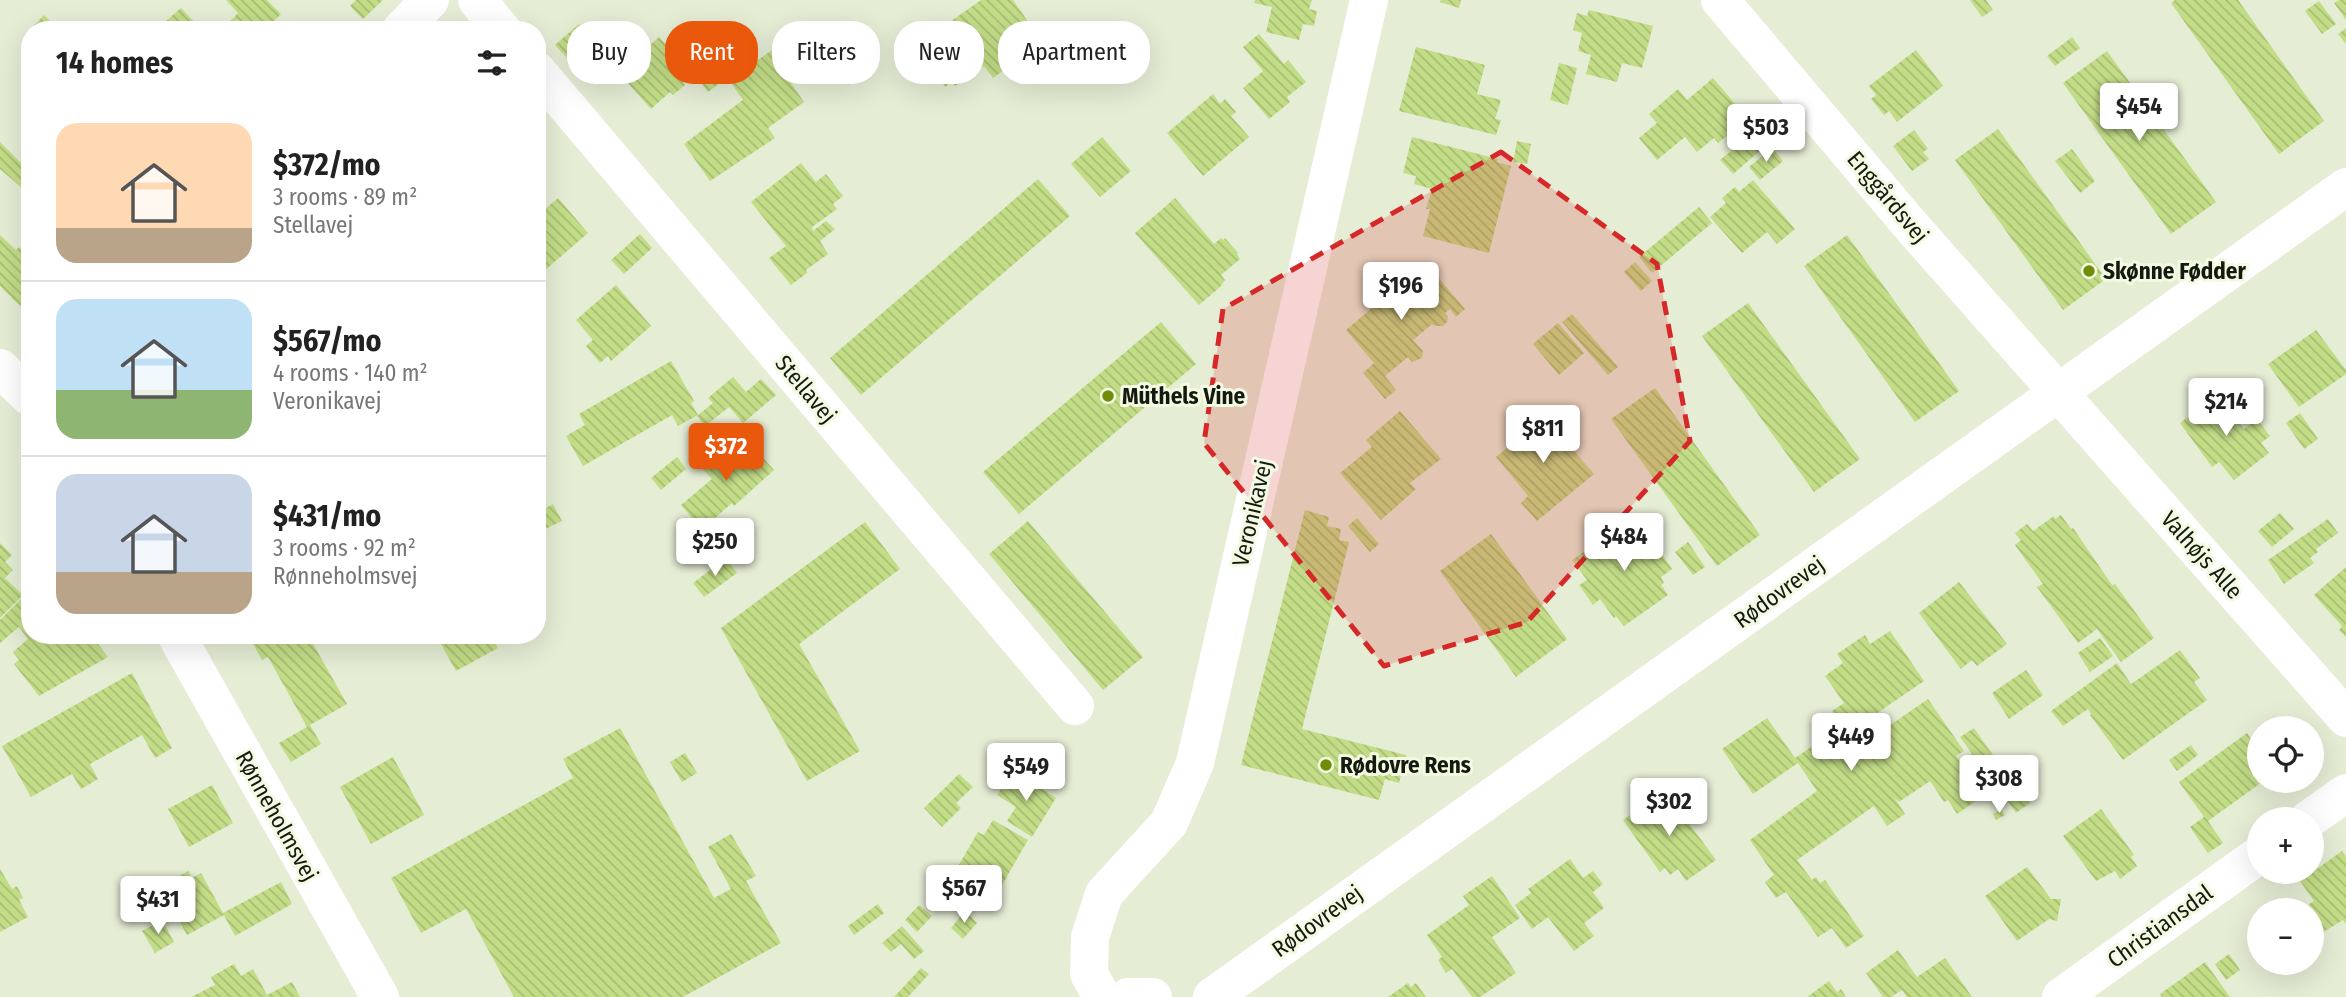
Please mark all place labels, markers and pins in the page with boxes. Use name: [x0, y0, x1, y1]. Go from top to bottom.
pin: $454: [2098, 83, 2180, 143]
pin: $503: [1725, 104, 1807, 164]
place label: Skønne Fødder: [2103, 257, 2247, 285]
pin: $196: [1360, 262, 1442, 322]
marker: Skønne Fødder: [2081, 263, 2097, 279]
pin: $214: [2185, 378, 2267, 438]
place label: Müthels Vine: [1122, 382, 1246, 410]
marker: Müthels Vine: [1100, 388, 1116, 404]
pin: $811: [1502, 406, 1584, 465]
pin: $372: [685, 424, 767, 483]
pin: $484: [1583, 514, 1665, 573]
pin: $250: [674, 518, 756, 578]
pin: $449: [1810, 714, 1892, 773]
pin: $549: [985, 744, 1067, 803]
place label: Rødovre Rens: [1340, 751, 1471, 779]
pin: $308: [1958, 756, 2040, 815]
marker: Rødovre Rens: [1318, 757, 1334, 773]
pin: $302: [1628, 778, 1710, 838]
pin: $567: [923, 866, 1005, 925]
pin: $431: [117, 876, 199, 936]

